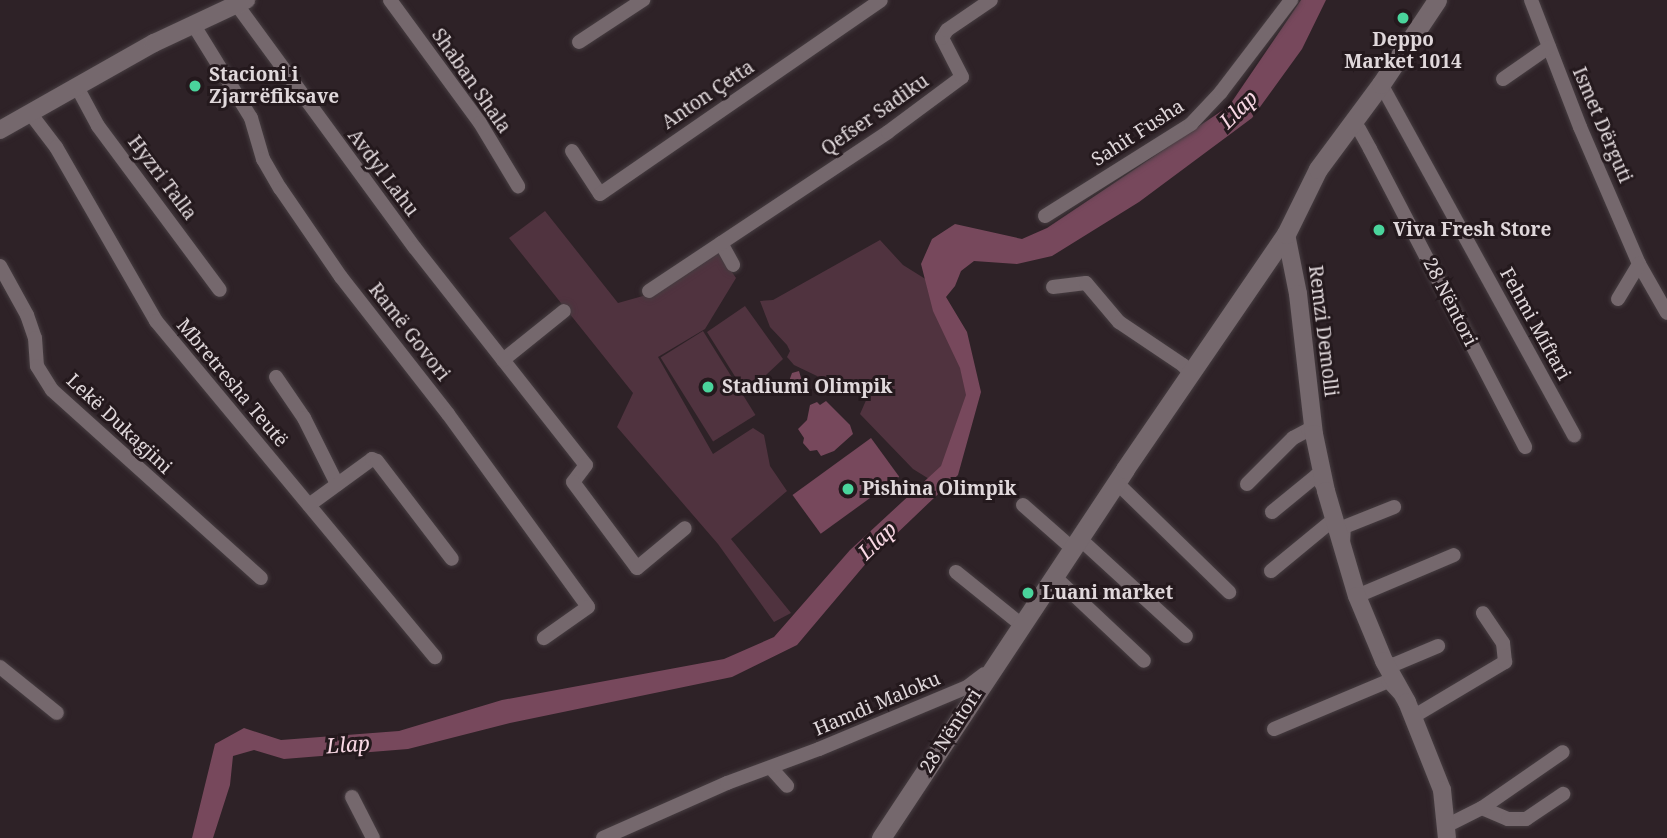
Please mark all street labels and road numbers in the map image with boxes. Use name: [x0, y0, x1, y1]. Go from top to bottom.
street label: Shaban Shala: [427, 24, 515, 138]
street label: Anton Çetta: [658, 56, 758, 134]
street label: Ismet Dërguti: [1567, 64, 1637, 186]
street label: Qefser Sadiku: [817, 70, 933, 160]
street label: Sahit Fusha: [1088, 95, 1188, 171]
street label: Avdyl Lahu: [343, 125, 423, 221]
street label: Hyzri Talla: [123, 131, 201, 225]
street label: 28 Nëntori: [1418, 254, 1482, 350]
street label: Remzi Demolli: [1304, 264, 1342, 398]
street label: Fehmi Miftari: [1495, 264, 1575, 384]
street label: Ramë Govori: [364, 279, 454, 385]
street label: Mbretresha Teutë: [172, 314, 292, 452]
street label: Lekë Dukagjini: [62, 369, 176, 479]
street label: Hamdi Maloku: [810, 667, 944, 741]
street label: 28 Nëntori: [915, 685, 987, 777]

